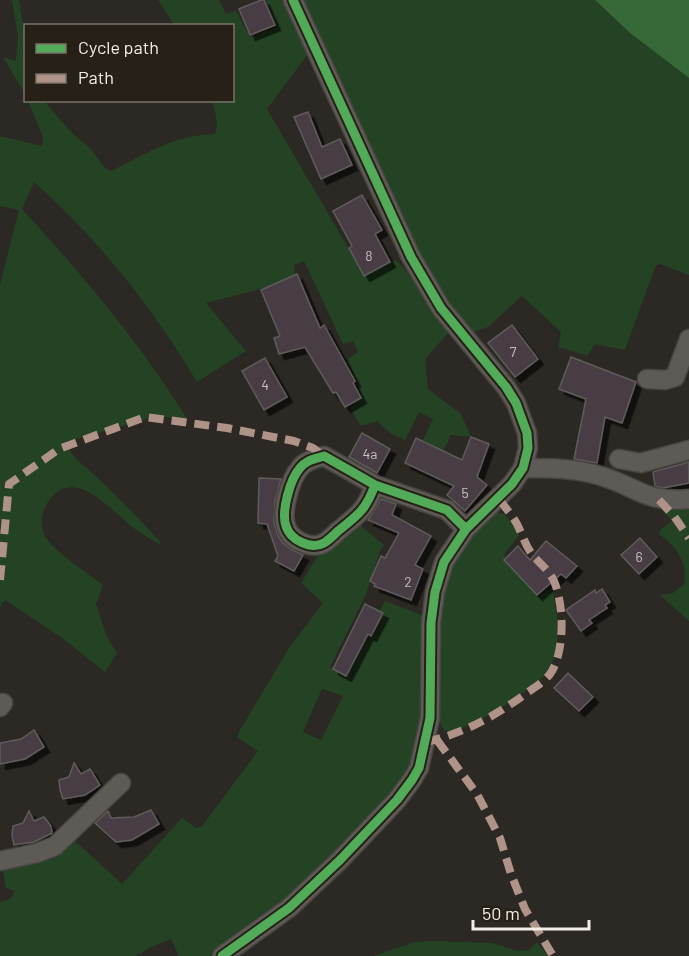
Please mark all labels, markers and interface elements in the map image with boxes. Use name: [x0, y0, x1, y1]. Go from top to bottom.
legend: [24, 24, 234, 102]
text: Cycle path: [78, 36, 159, 58]
text: Path: [78, 66, 114, 88]
house number: 8: [365, 247, 373, 264]
house number: 7: [510, 343, 517, 360]
house number: 4: [261, 376, 269, 393]
house number: 4a: [363, 445, 377, 462]
house number: 5: [461, 484, 469, 501]
house number: 6: [635, 548, 643, 565]
house number: 2: [404, 573, 412, 590]
scale bar: [473, 893, 588, 931]
text: 50 m: [482, 902, 520, 924]

